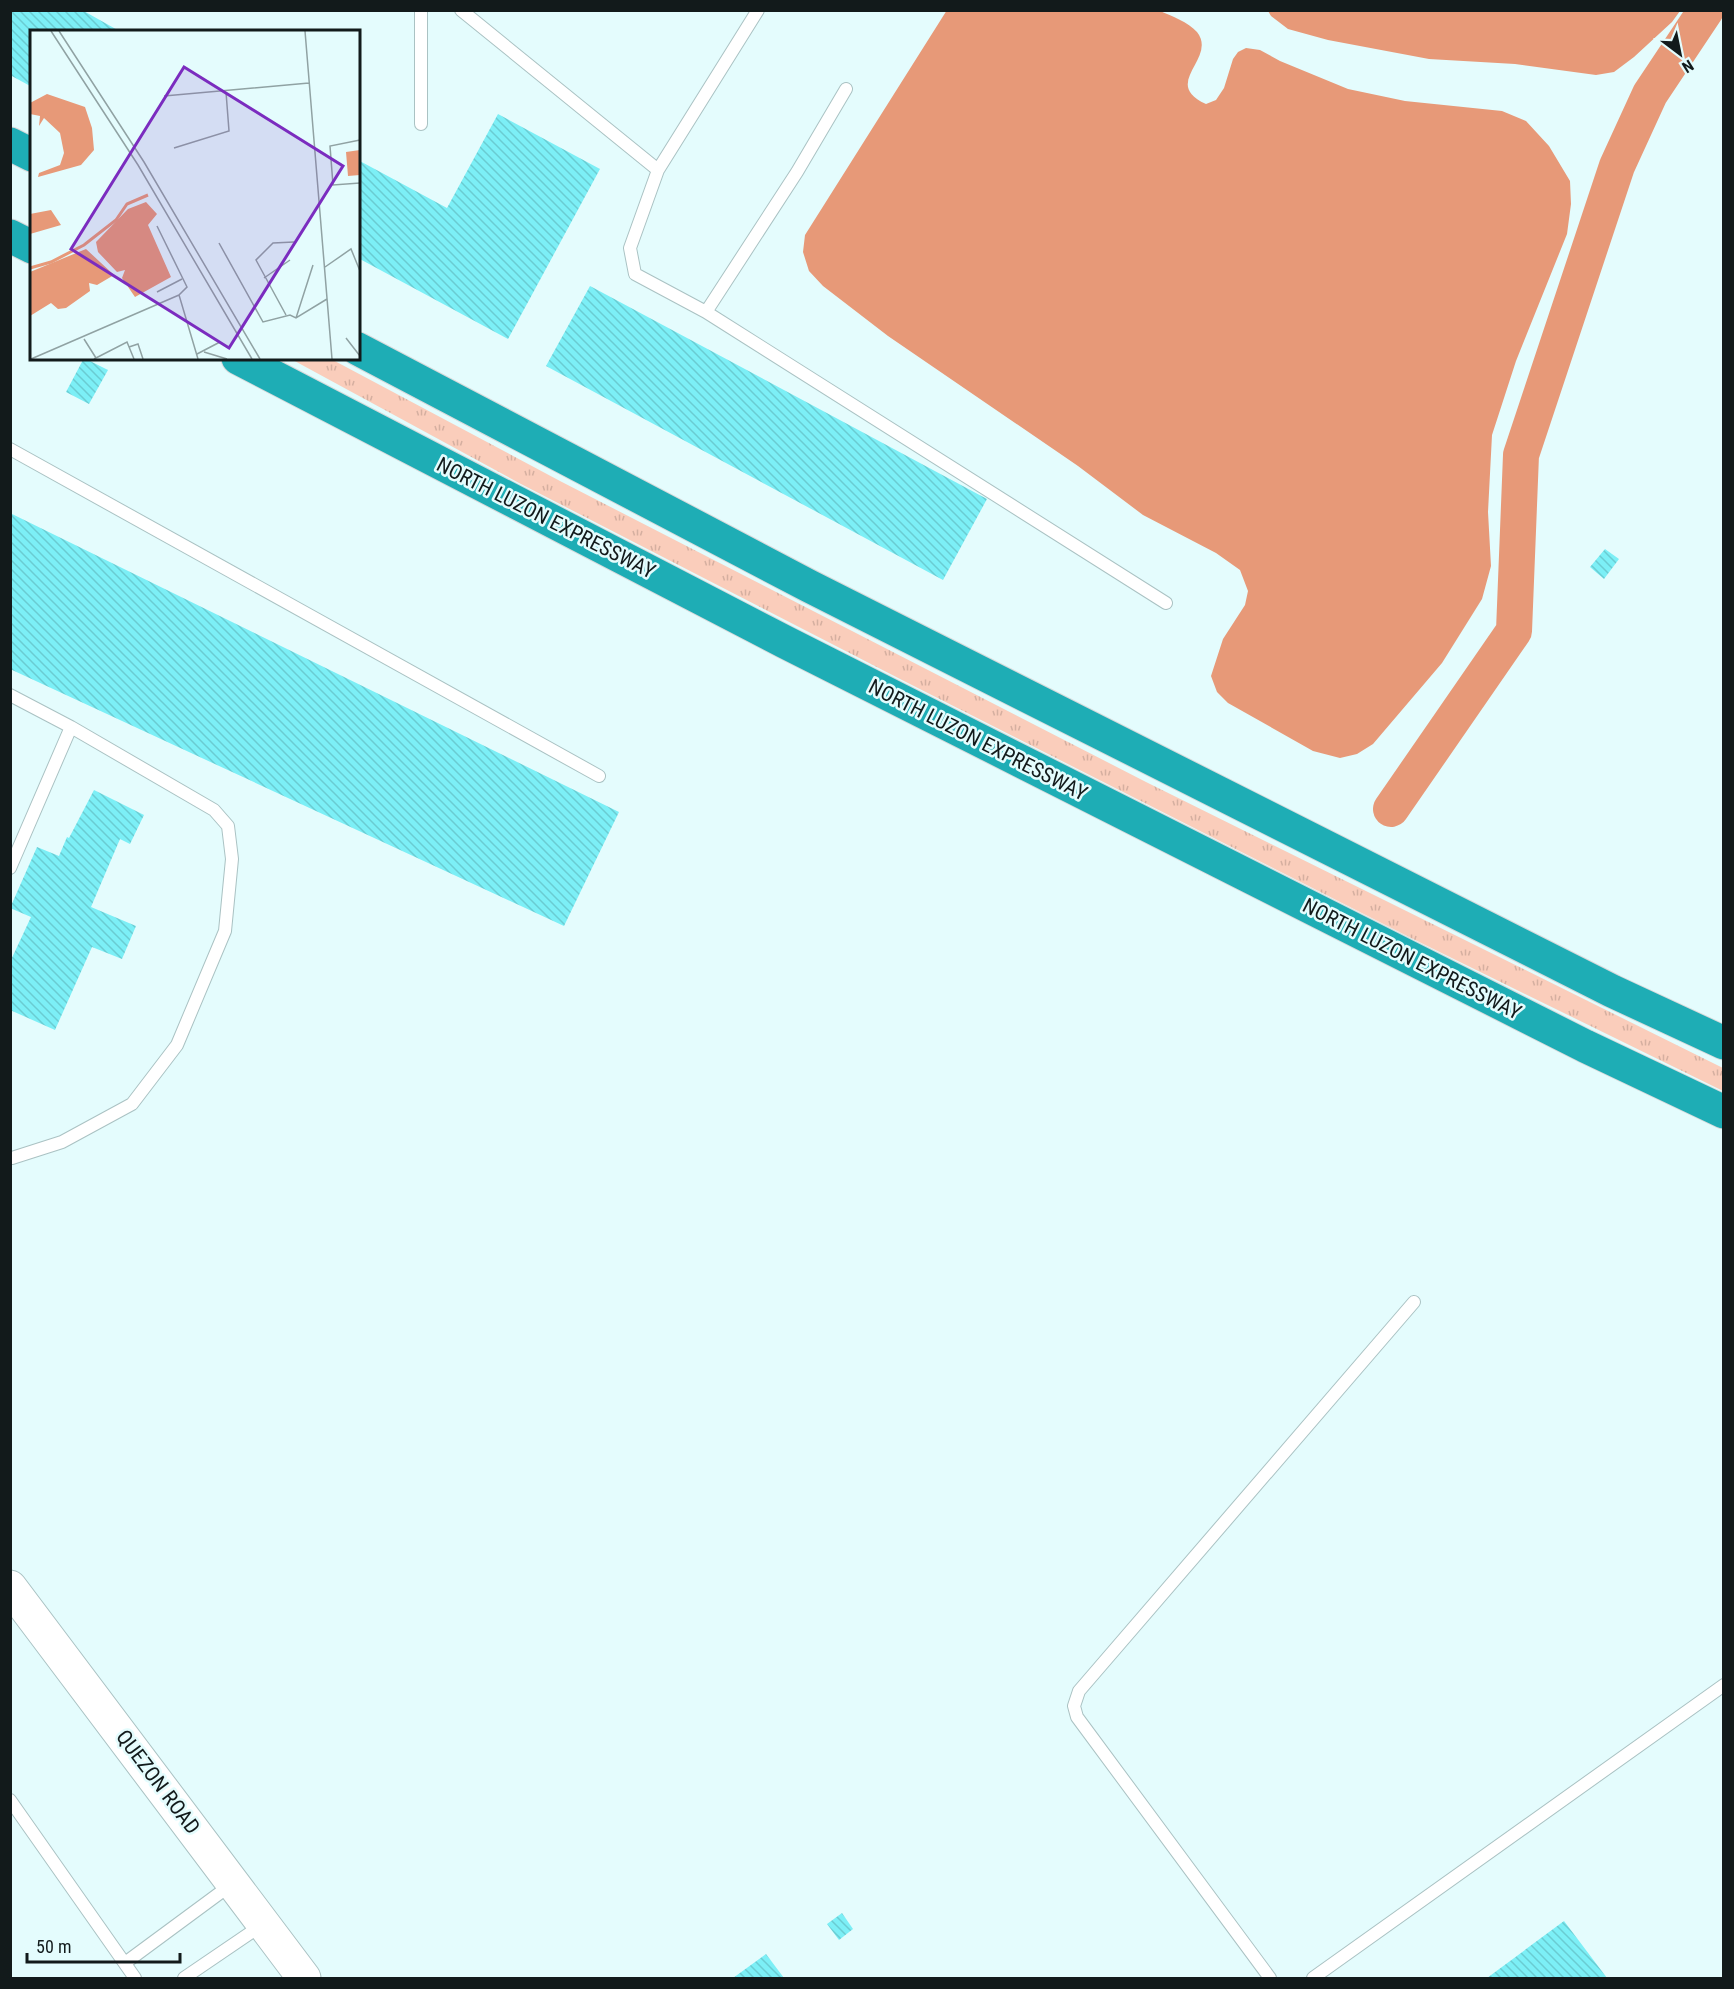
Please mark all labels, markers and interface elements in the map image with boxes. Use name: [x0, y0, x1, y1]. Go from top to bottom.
north arrow: [1650, 24, 1710, 84]
inset map: [30, 30, 360, 360]
text: N: [1678, 56, 1697, 77]
street label: NORTH LUZON EXPRESSWAY: [433, 452, 659, 584]
street label: NORTH LUZON EXPRESSWAY: [865, 674, 1091, 806]
street label: NORTH LUZON EXPRESSWAY: [1299, 893, 1525, 1025]
street label: QUEZON ROAD: [111, 1725, 205, 1839]
scale bar: [27, 1926, 180, 1964]
text: 50 m: [36, 1936, 71, 1957]

